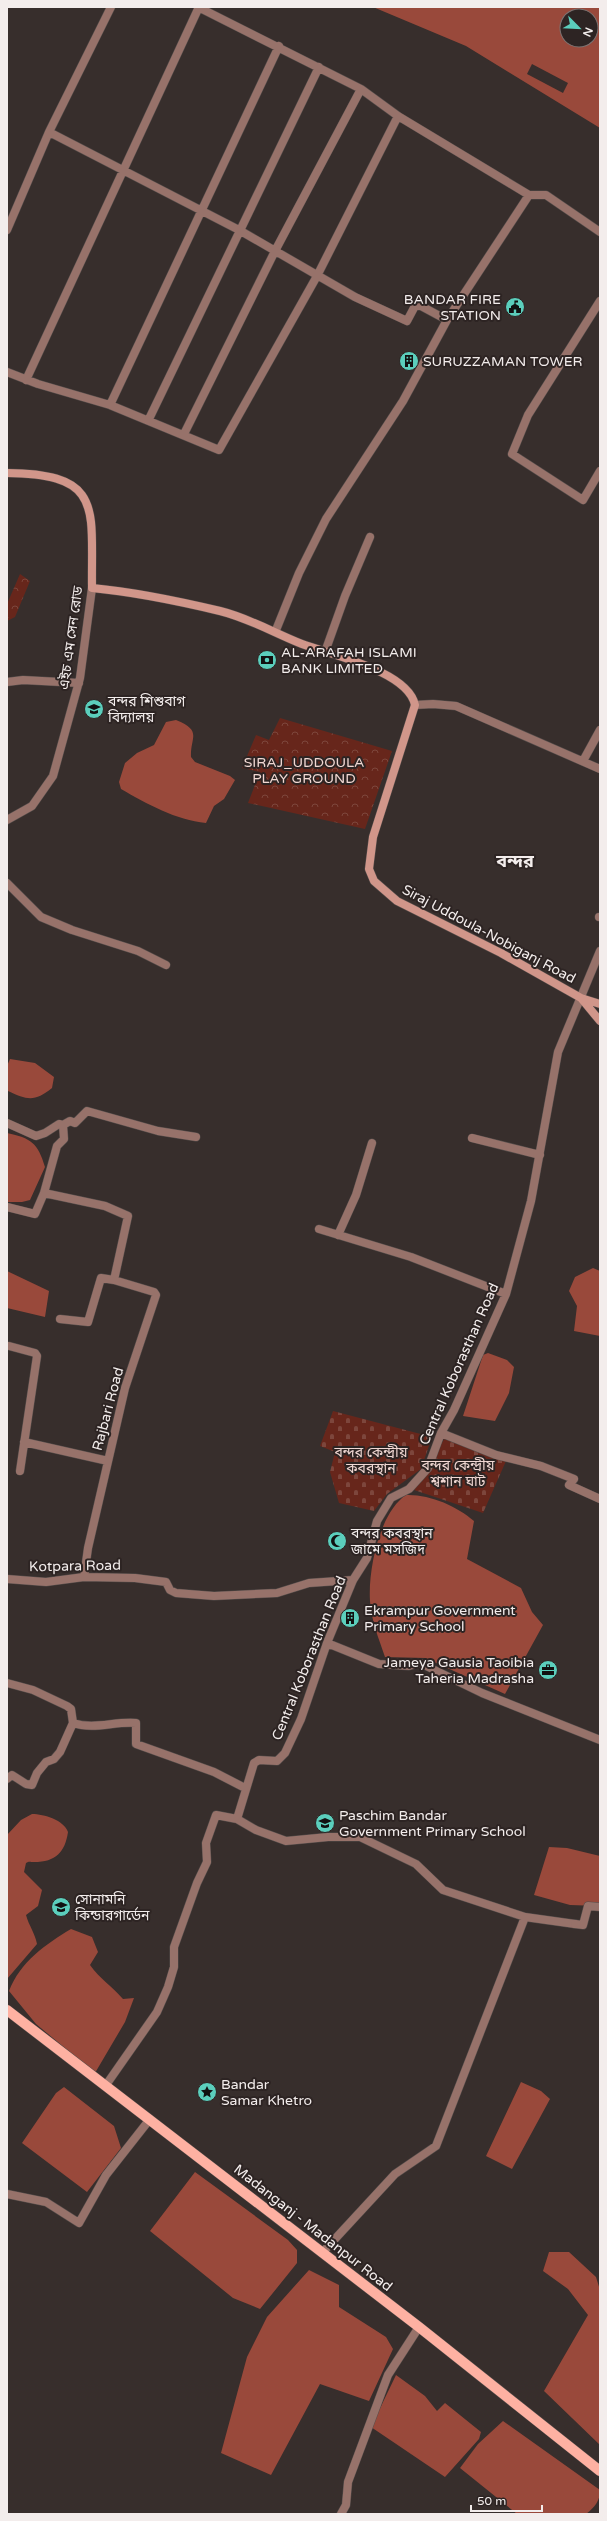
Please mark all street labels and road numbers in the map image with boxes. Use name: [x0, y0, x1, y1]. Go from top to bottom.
street label: এইচ এম সেন রোড: [55, 584, 87, 691]
street label: Siraj Uddoula-Nobiganj Road: [399, 881, 579, 987]
street label: Central Koborasthan Road: [415, 1280, 503, 1448]
street label: Rajbari Road: [89, 1365, 127, 1453]
street label: Kotpara Road: [29, 1557, 121, 1575]
street label: Central Koborasthan Road: [268, 1573, 350, 1743]
street label: Madanganj - Madanpur Road: [230, 2161, 396, 2295]

